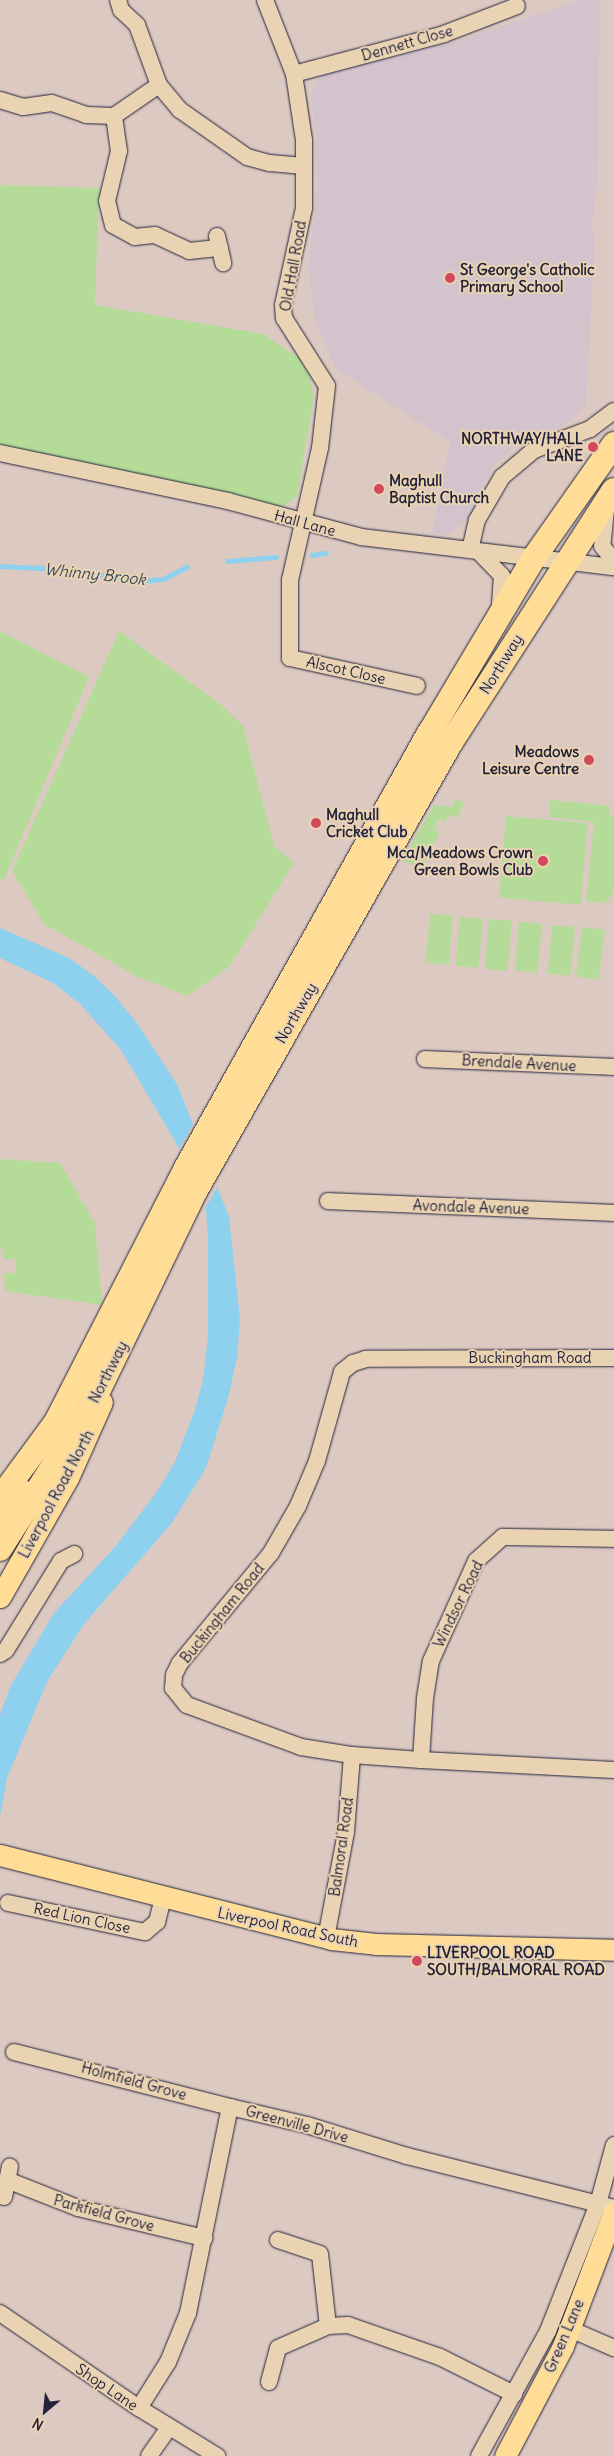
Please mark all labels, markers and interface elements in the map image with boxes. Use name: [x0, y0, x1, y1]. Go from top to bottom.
street label: Dennett Close: [359, 21, 455, 65]
street label: Old Hall Road: [276, 219, 310, 313]
place label: St George's Catholic Primary School: [460, 260, 595, 295]
marker: St George's Catholic Primary School: [444, 272, 456, 284]
place label: NORTHWAY/HALL LANE: [461, 429, 583, 464]
marker: NORTHWAY/HALL LANE: [587, 441, 599, 453]
place label: Maghull Baptist Church: [389, 471, 489, 506]
marker: Maghull Baptist Church: [373, 483, 385, 495]
street label: Hall Lane: [272, 506, 338, 540]
water label: Whinny Brook: [43, 559, 147, 589]
street label: Northway: [476, 631, 526, 697]
street label: Alscot Close: [305, 652, 387, 688]
place label: Meadows Leisure Centre: [482, 742, 579, 777]
marker: Meadows Leisure Centre: [583, 754, 595, 766]
place label: Maghull Cricket Club: [326, 805, 407, 840]
marker: Maghull Cricket Club: [310, 817, 322, 829]
place label: Mca/Meadows Crown Green Bowls Club: [387, 843, 533, 878]
marker: Mca/Meadows Crown Green Bowls Club: [537, 855, 549, 867]
street label: Northway: [271, 979, 321, 1047]
street label: Brendale Avenue: [461, 1051, 577, 1075]
street label: Avondale Avenue: [412, 1196, 530, 1218]
street label: Northway: [85, 1338, 131, 1406]
street label: Buckingham Road: [468, 1349, 592, 1367]
street label: Liverpool Road North: [15, 1427, 97, 1561]
street label: Windsor Road: [429, 1558, 487, 1650]
street label: Buckingham Road: [176, 1559, 268, 1667]
street label: Balmoral Road: [325, 1796, 357, 1898]
street label: Red Lion Close: [32, 1899, 132, 1937]
street label: Liverpool Road South: [216, 1903, 360, 1951]
place label: LIVERPOOL ROAD SOUTH/BALMORAL ROAD: [427, 1943, 605, 1978]
marker: LIVERPOOL ROAD SOUTH/BALMORAL ROAD: [411, 1955, 423, 1967]
street label: Holmfield Grove: [79, 2058, 189, 2104]
street label: Greenville Drive: [244, 2102, 350, 2146]
street label: Parkfield Grove: [52, 2191, 156, 2235]
street label: Green Lane: [540, 2296, 588, 2376]
street label: Shop Lane: [73, 2360, 141, 2414]
north arrow: [20, 2386, 70, 2436]
text: N: [29, 2414, 46, 2434]

